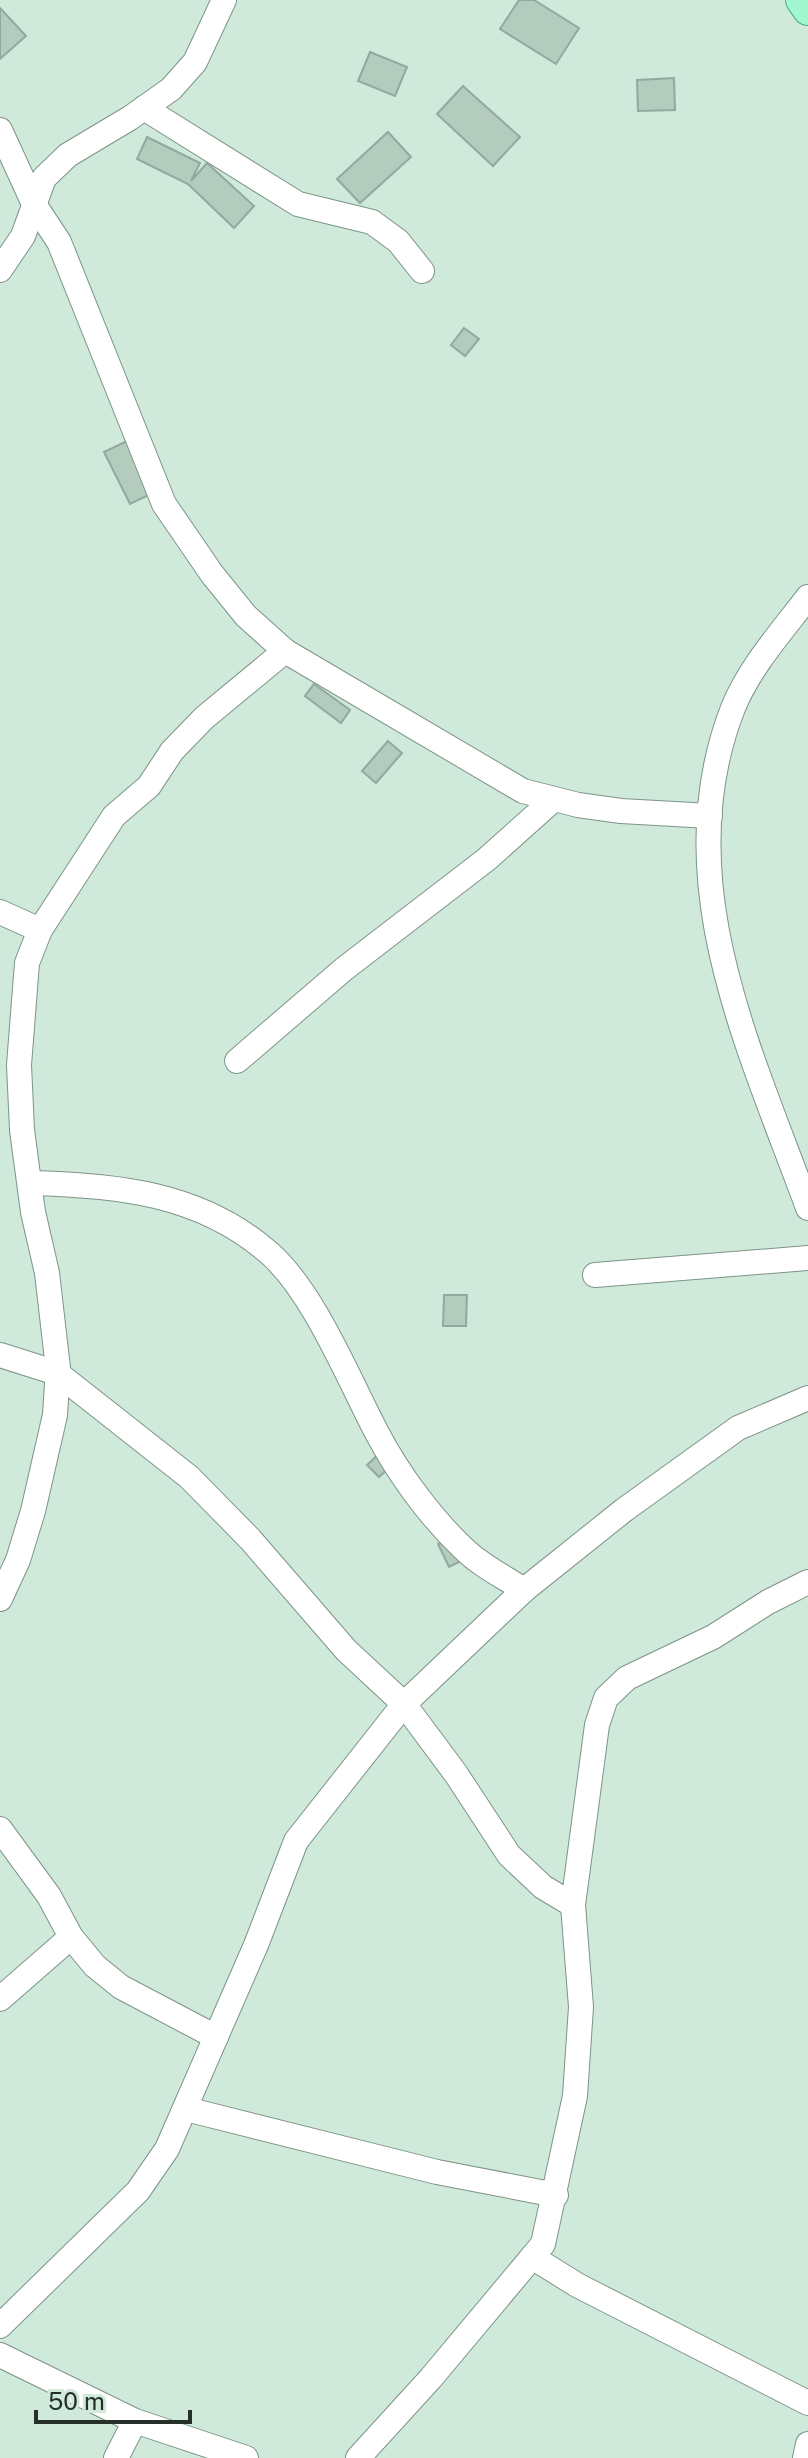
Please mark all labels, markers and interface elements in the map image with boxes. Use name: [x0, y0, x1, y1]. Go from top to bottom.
scale bar: [36, 2374, 190, 2424]
text: 50 m: [48, 2387, 105, 2415]

